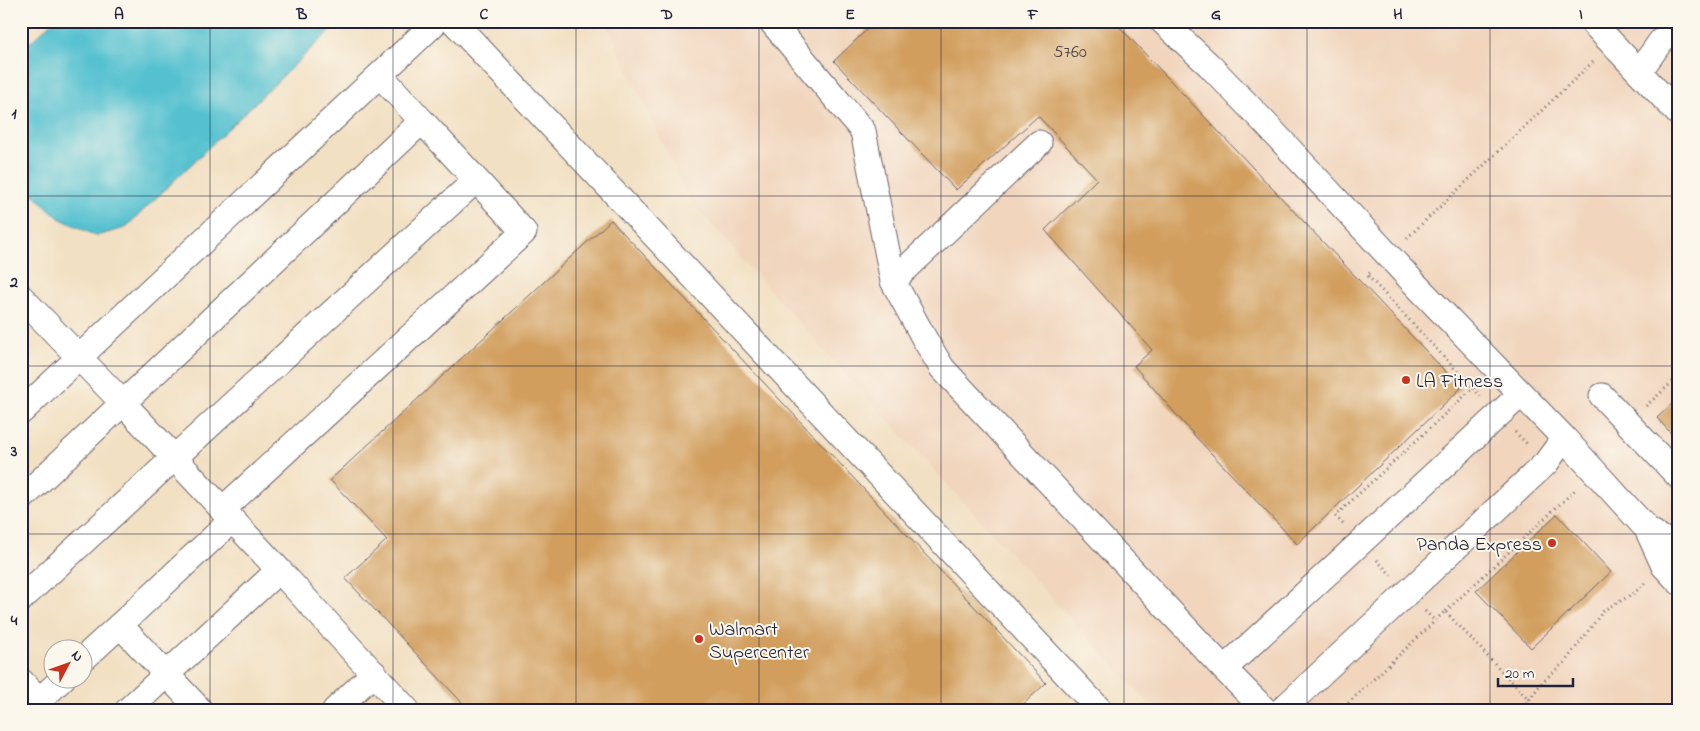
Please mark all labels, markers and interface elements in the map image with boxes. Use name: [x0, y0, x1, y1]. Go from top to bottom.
text: A: [114, 3, 124, 27]
text: B: [296, 3, 308, 27]
text: C: [480, 3, 489, 27]
text: D: [660, 3, 673, 27]
text: E: [845, 3, 855, 27]
text: F: [1027, 3, 1039, 27]
text: G: [1211, 3, 1221, 27]
text: H: [1393, 3, 1403, 27]
text: I: [1579, 3, 1583, 27]
house number: 5760: [1053, 40, 1087, 66]
text: 1: [11, 102, 17, 126]
text: 2: [9, 271, 18, 295]
place label: LA Fitness: [1416, 368, 1503, 397]
marker: LA Fitness: [1400, 374, 1412, 386]
text: 3: [10, 440, 18, 464]
place label: Panda Express: [1416, 531, 1542, 560]
marker: Panda Express: [1546, 537, 1558, 549]
text: 4: [10, 609, 18, 633]
place label: Walmart Supercenter: [709, 616, 810, 668]
marker: Walmart Supercenter: [693, 633, 705, 645]
north arrow: [42, 638, 92, 688]
text: N: [66, 646, 88, 667]
scale bar: [1498, 656, 1572, 688]
text: 20 m: [1505, 663, 1535, 685]

